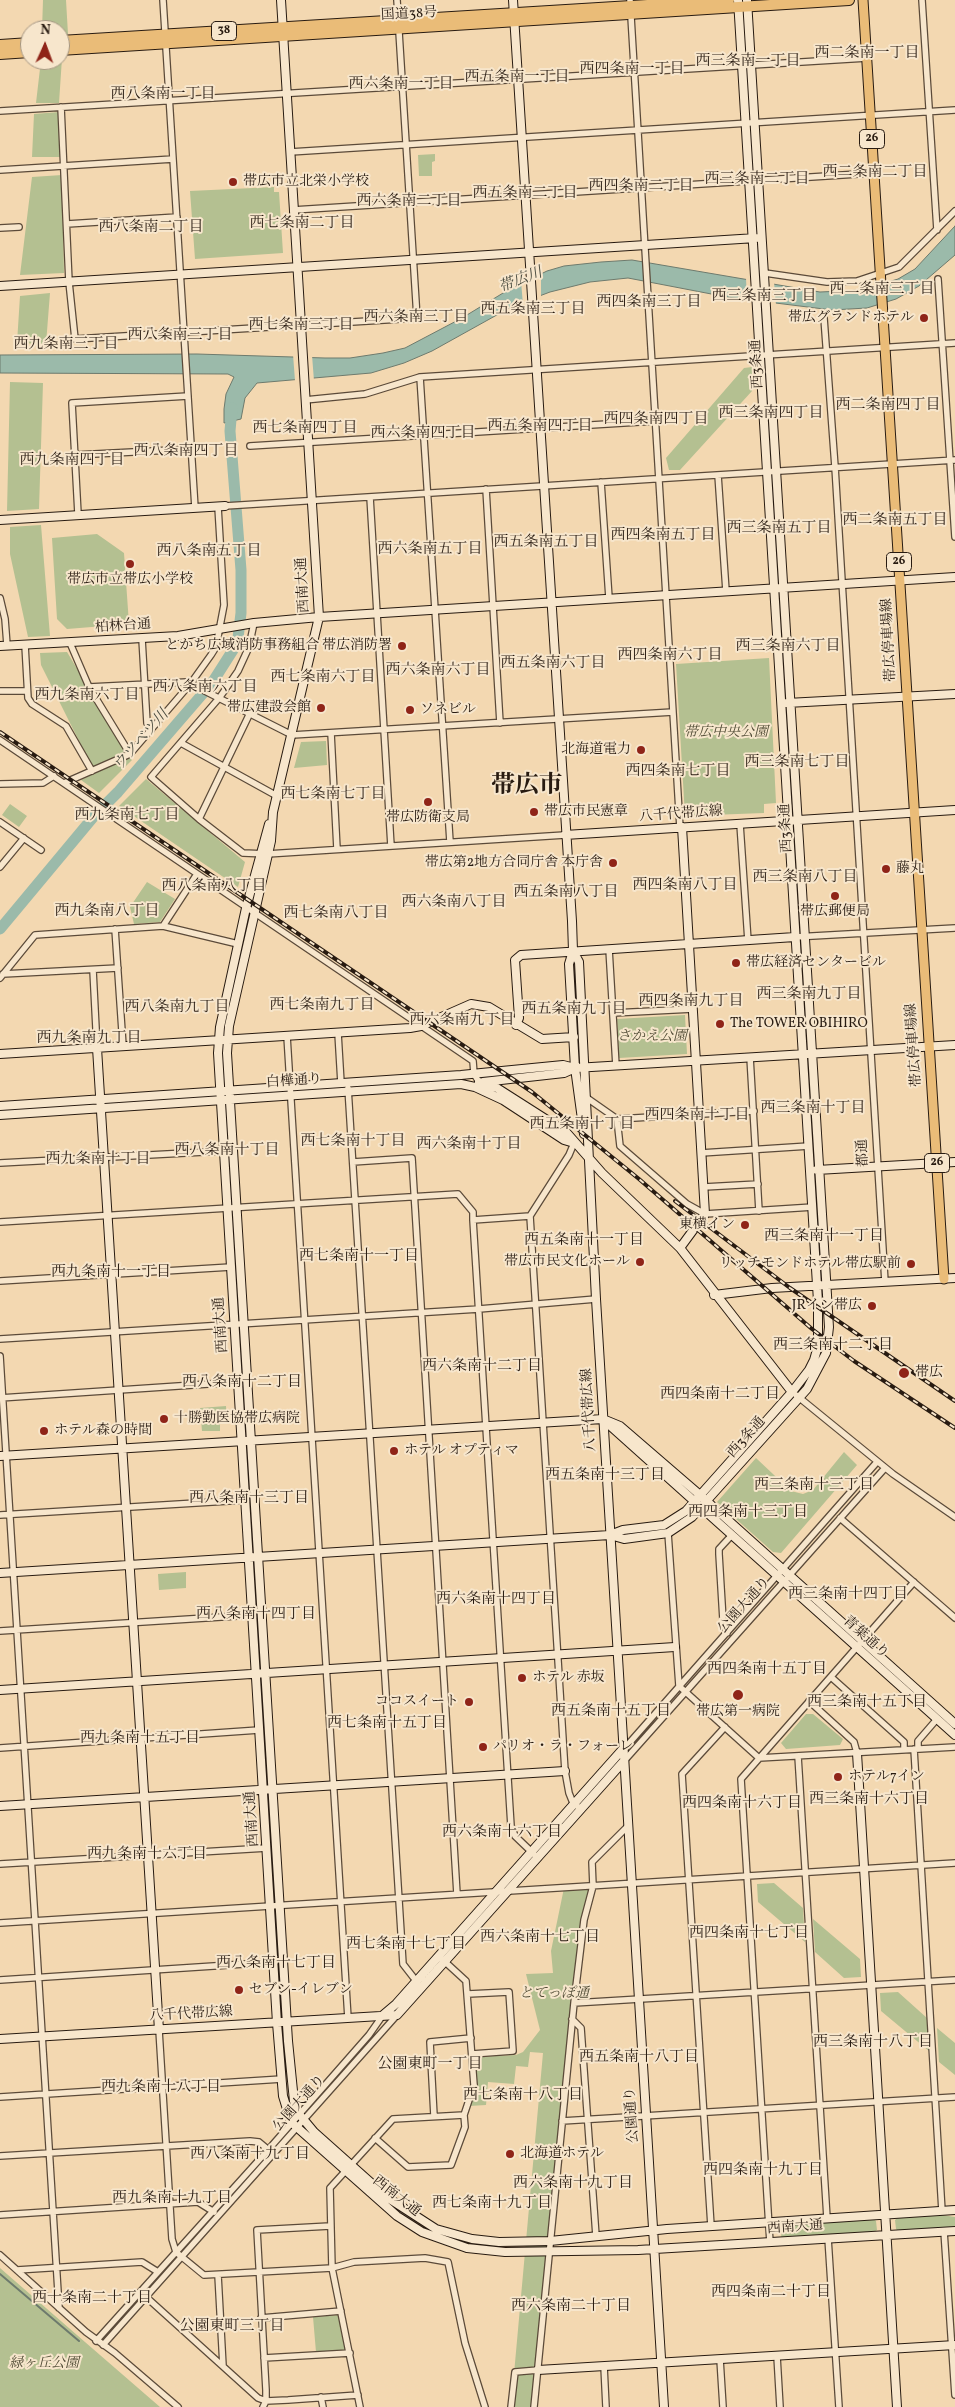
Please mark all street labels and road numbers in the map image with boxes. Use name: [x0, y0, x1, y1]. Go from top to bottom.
street label: 国道38号: [380, 5, 438, 25]
road number: 38: [212, 22, 236, 40]
road number: 26: [860, 130, 884, 148]
street label: 西3条通: [748, 339, 768, 389]
road number: 26: [886, 552, 912, 572]
street label: 西南大通: [294, 557, 314, 613]
street label: 帯広停車場線: [879, 598, 901, 682]
street label: 柏林台通: [94, 617, 152, 637]
street label: 西3条通: [777, 803, 797, 853]
street label: 八千代帯広線: [639, 804, 723, 826]
street label: 帯広停車場線: [904, 1003, 926, 1087]
street label: 白樺通り: [265, 1072, 323, 1092]
street label: 都通: [855, 1139, 873, 1167]
road number: 26: [924, 1154, 950, 1172]
street label: 西南大通: [212, 1296, 232, 1354]
street label: 八千代帯広線: [579, 1368, 601, 1452]
street label: 西3条通: [724, 1414, 770, 1462]
street label: 公園大通り: [715, 1574, 775, 1638]
street label: 青葉通り: [839, 1613, 891, 1663]
street label: 西南大通: [243, 1790, 263, 1848]
street label: 八千代帯広線: [149, 2004, 233, 2026]
street label: 公園大通り: [270, 2072, 330, 2136]
street label: 公園通り: [623, 2086, 643, 2144]
street label: 西南大通: [369, 2173, 423, 2221]
street label: 西南大通: [766, 2218, 824, 2238]

